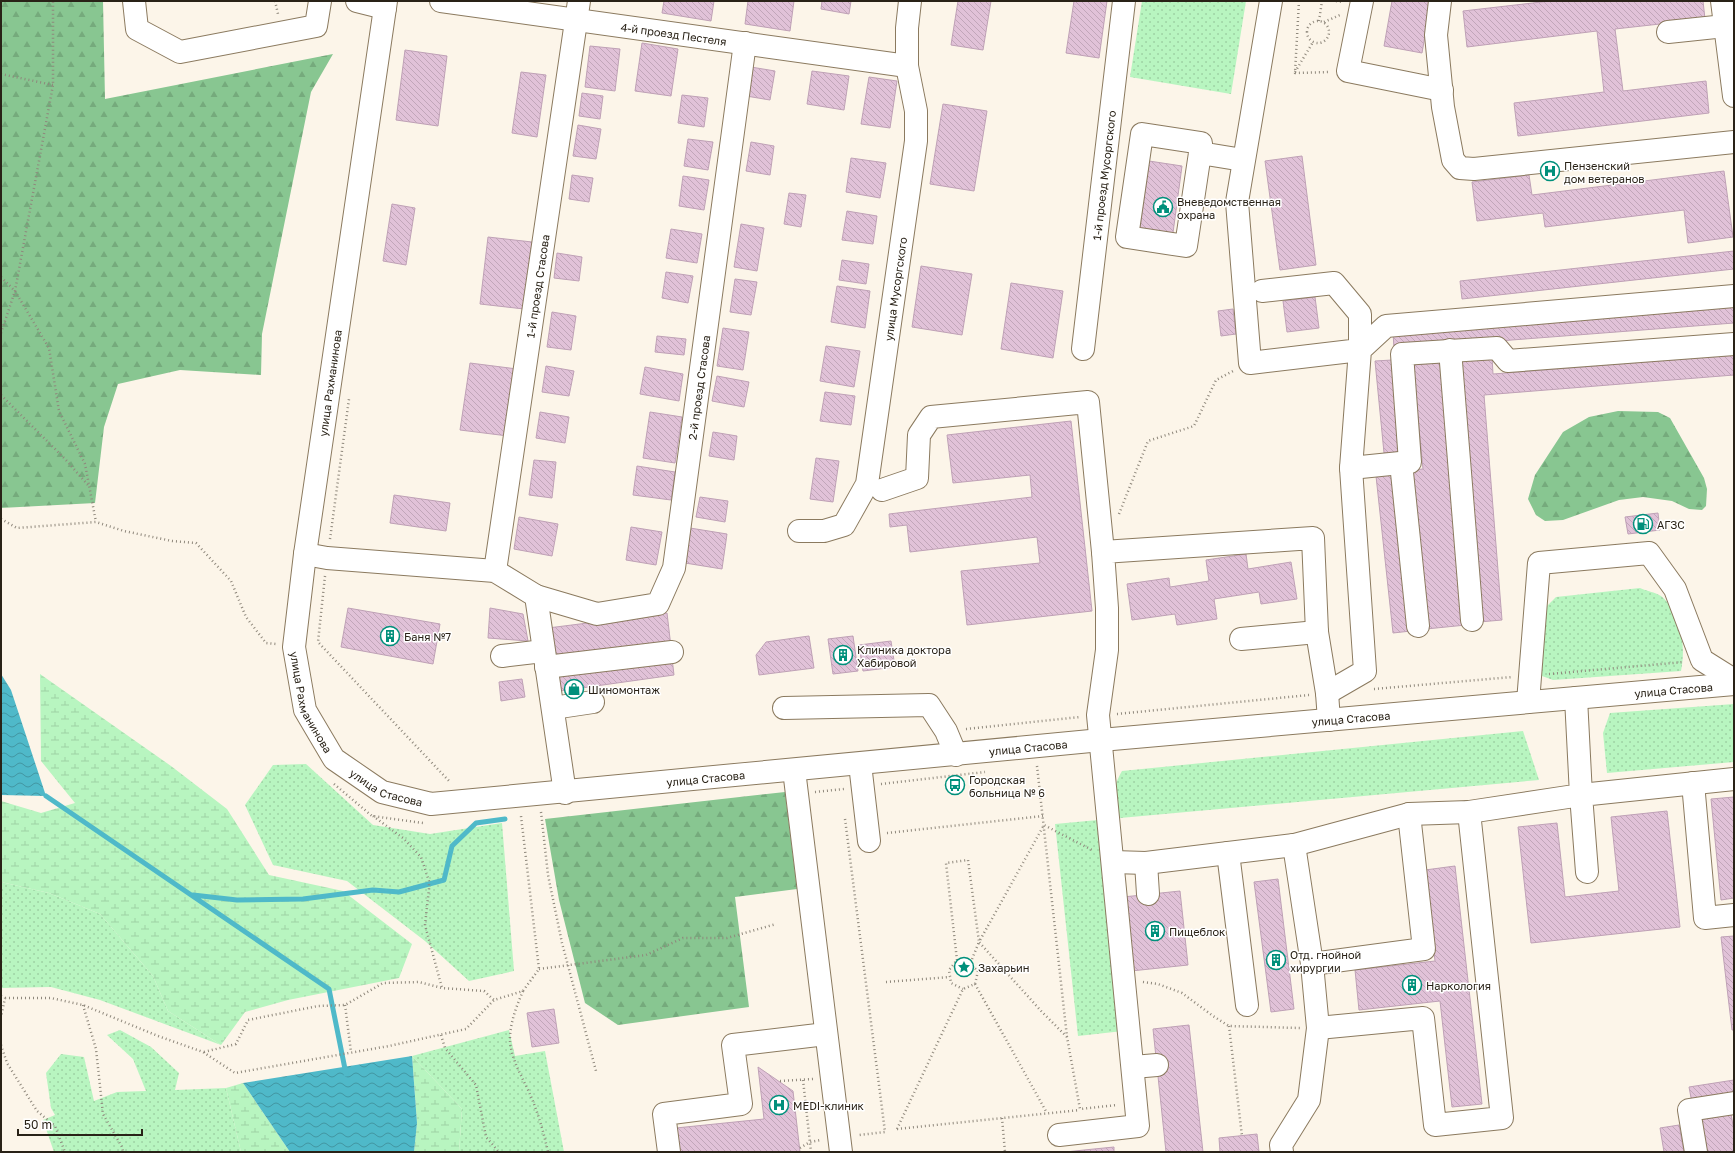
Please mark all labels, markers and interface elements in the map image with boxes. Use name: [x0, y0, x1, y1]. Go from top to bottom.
street label: 4-й проезд Пестеля: [620, 20, 728, 47]
street label: 1-й проезд Мусоргского: [1089, 109, 1118, 241]
place label: Пензенский дом ветеранов: [1564, 159, 1645, 185]
hospital icon: Пензенский дом ветеранов: [1539, 160, 1561, 182]
place label: Вневедомственная охрана: [1177, 195, 1281, 221]
public building icon: Вневедомственная охрана: [1152, 196, 1174, 218]
street label: 1-й проезд Стасова: [523, 233, 551, 339]
street label: улица Мусоргского: [881, 236, 909, 342]
street label: улица Рахманинова: [316, 329, 344, 437]
street label: 2-й проезд Стасова: [685, 334, 712, 441]
fuel station icon: АГЗС: [1632, 513, 1654, 535]
place label: АГЗС: [1657, 518, 1685, 531]
building icon: Баня №7: [379, 625, 401, 647]
place label: Баня №7: [404, 630, 451, 643]
place label: Клиника доктора Хабировой: [857, 643, 951, 669]
building icon: Клиника доктора Хабировой: [832, 644, 854, 666]
street label: улица Рахманинова: [288, 650, 335, 755]
shop icon: Шиномонтаж: [563, 678, 585, 700]
street label: улица Стасова: [1634, 679, 1713, 699]
place label: Шиномонтаж: [588, 683, 660, 696]
street label: улица Стасова: [1311, 708, 1391, 728]
street label: улица Стасова: [988, 737, 1068, 757]
street label: улица Стасова: [348, 766, 424, 808]
street label: улица Стасова: [666, 768, 746, 788]
place label: Городская больница № 6: [969, 773, 1045, 799]
bus stop icon: Городская больница № 6: [944, 774, 966, 796]
building icon: Пищеблок: [1144, 920, 1166, 942]
place label: Пищеблок: [1169, 925, 1226, 938]
place label: Отд. гнойной хирургии: [1290, 948, 1361, 974]
building icon: Отд. гнойной хирургии: [1265, 949, 1287, 971]
place icon: Захарьин: [953, 956, 975, 978]
place label: Захарьин: [978, 961, 1029, 974]
building icon: Наркология: [1401, 974, 1423, 996]
place label: Наркология: [1426, 979, 1491, 992]
hospital icon: MEDI-клиник: [768, 1094, 790, 1116]
place label: MEDI-клиник: [793, 1099, 865, 1112]
scale bar: [18, 1111, 142, 1137]
text: 50 m: [24, 1117, 52, 1132]

